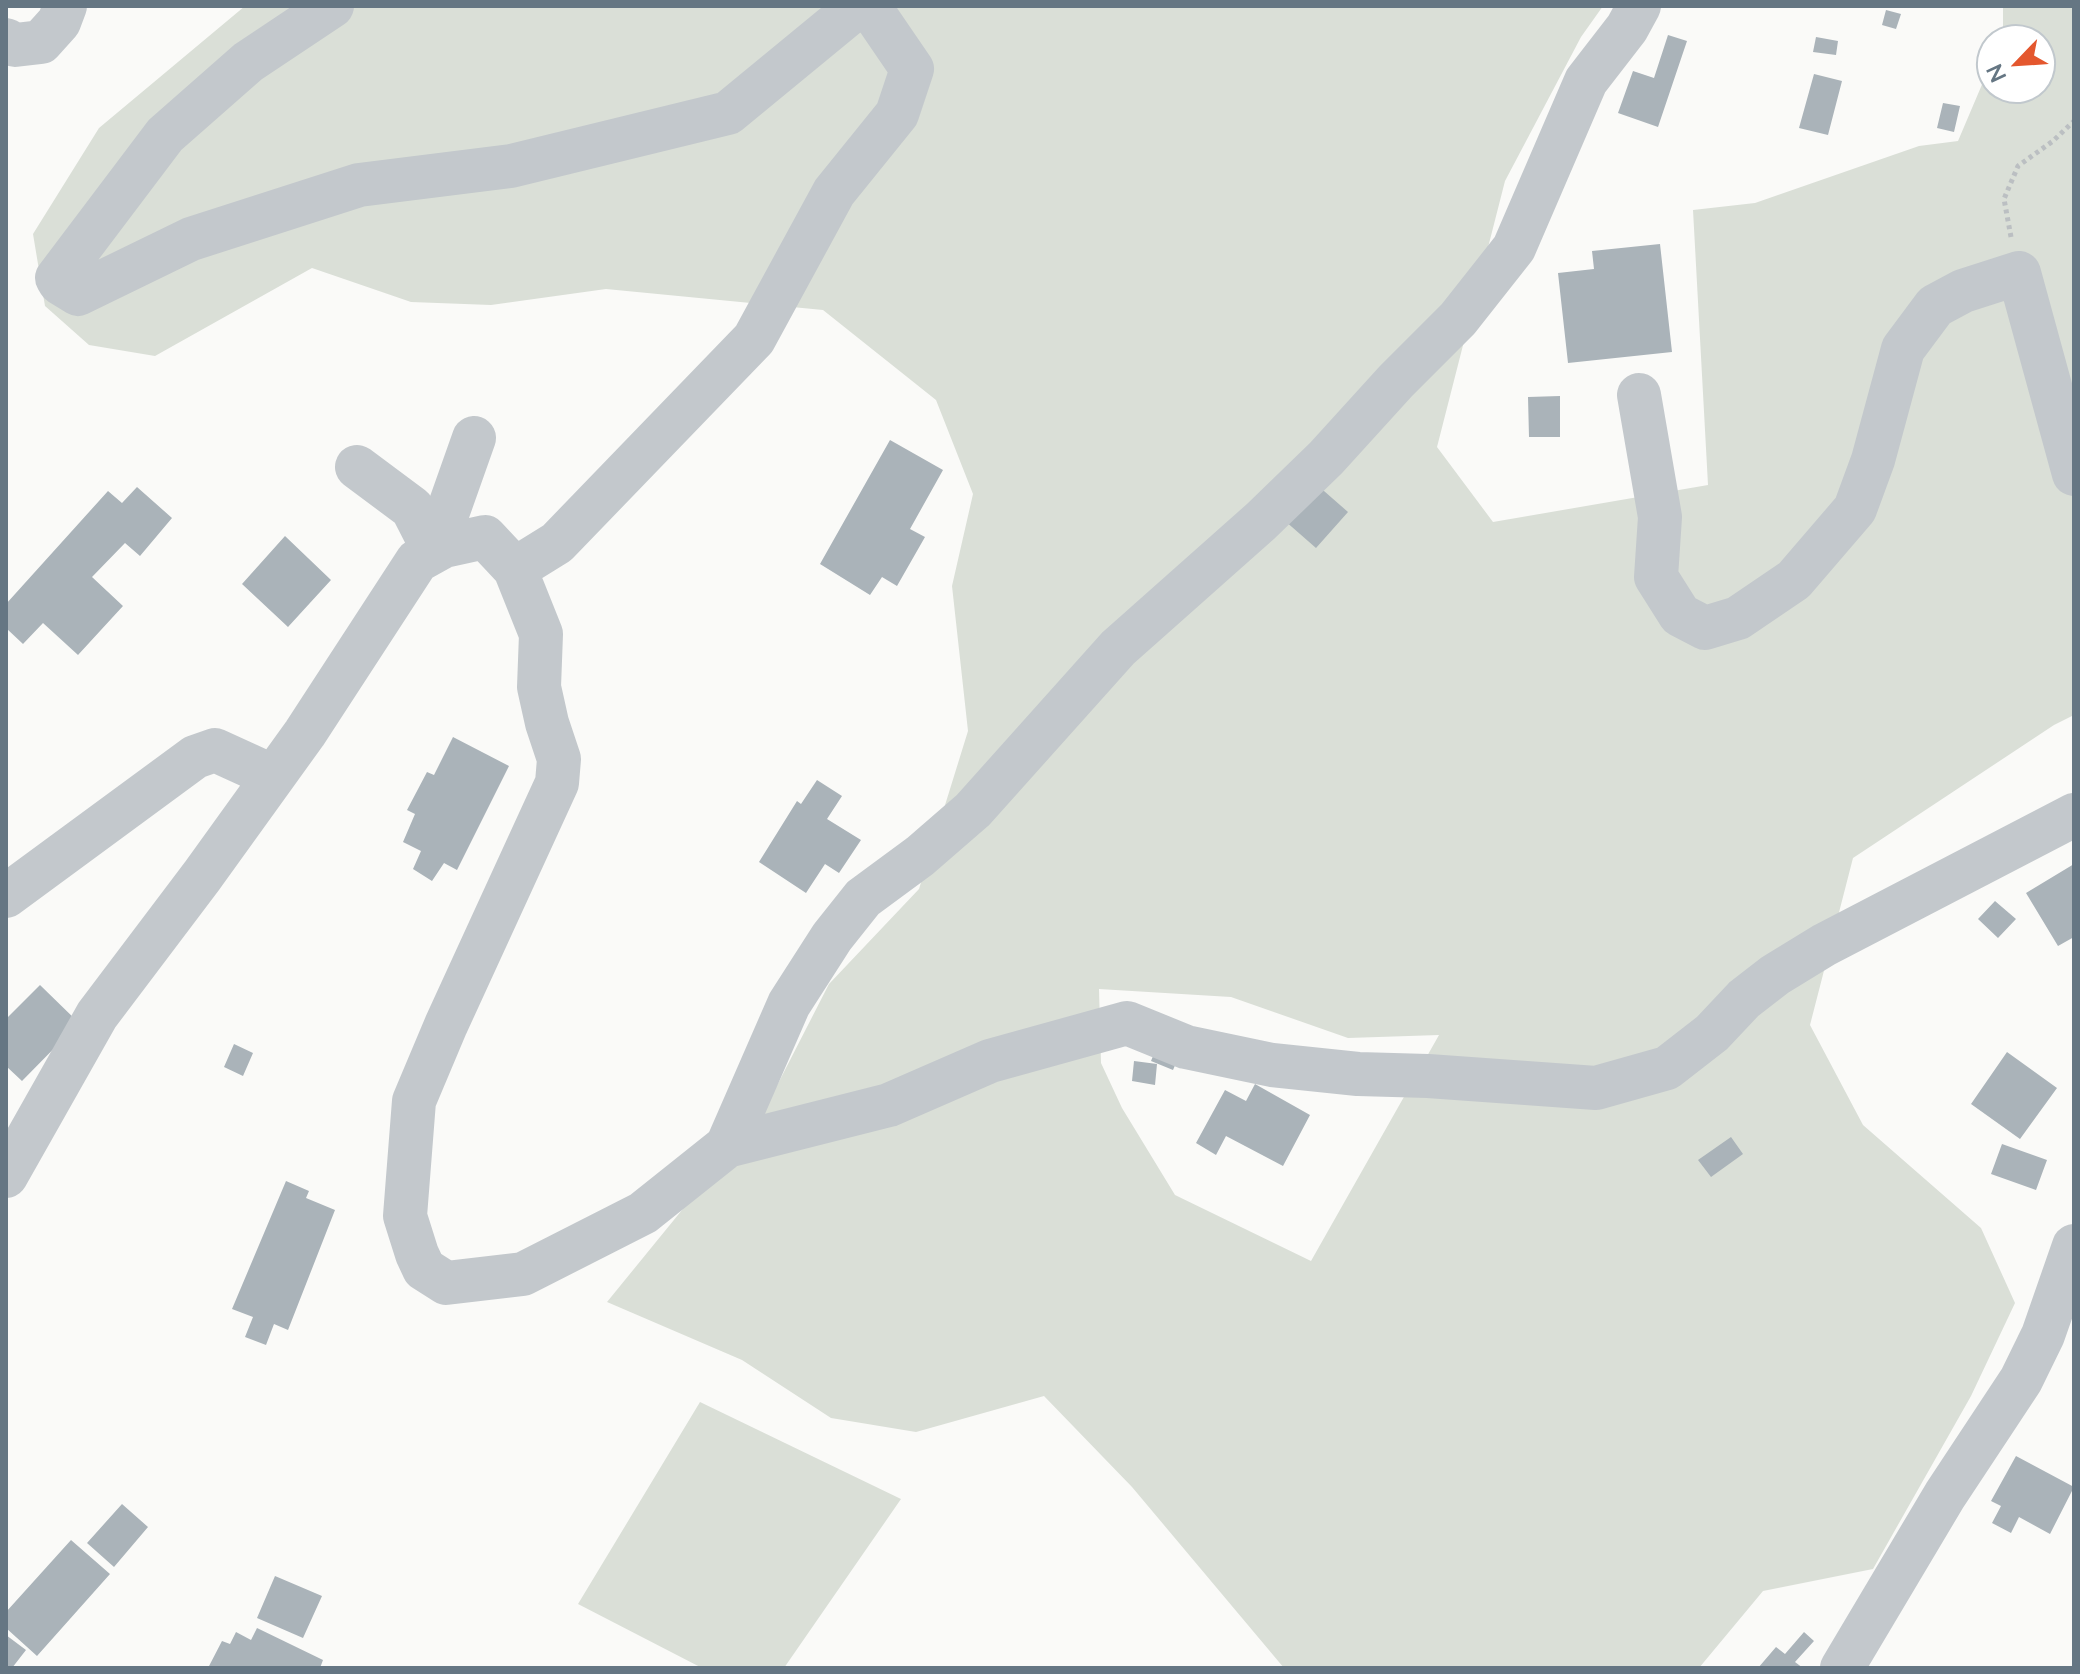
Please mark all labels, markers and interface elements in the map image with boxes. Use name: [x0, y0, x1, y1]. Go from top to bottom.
north arrow: [1976, 24, 2056, 104]
text: N: [1980, 60, 2011, 87]

